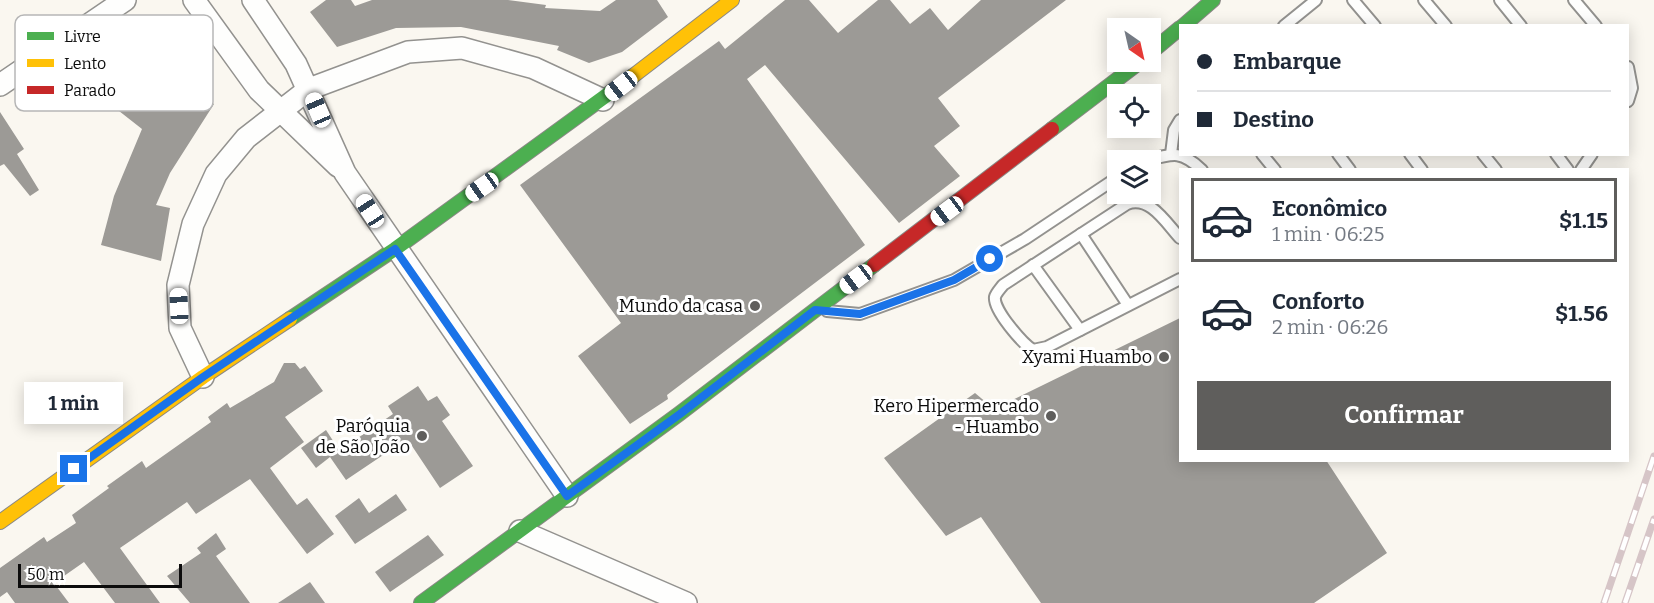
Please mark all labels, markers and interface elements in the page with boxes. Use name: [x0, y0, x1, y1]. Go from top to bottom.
legend: [15, 15, 213, 111]
north arrow: [1107, 18, 1161, 72]
map controls: [1107, 18, 1161, 204]
text: Livre: [64, 27, 101, 46]
text: Embarque: [1233, 48, 1341, 75]
text: Lento: [64, 54, 106, 73]
car: [601, 68, 641, 104]
text: Parado: [64, 81, 116, 100]
button: locate: [1107, 84, 1161, 138]
car: [303, 90, 333, 130]
text: Destino: [1233, 106, 1314, 133]
button: layers: [1107, 150, 1161, 204]
car: [462, 169, 502, 205]
car: [353, 191, 387, 231]
car: [927, 193, 967, 229]
icon: car: [1200, 193, 1254, 247]
text: Econômico: [1272, 195, 1387, 222]
text: $1.15: [1559, 207, 1608, 234]
text: 1 min · 06:25: [1272, 222, 1384, 246]
route start: [976, 245, 1003, 272]
car: [836, 261, 876, 297]
icon: car: [1200, 286, 1254, 340]
car: [169, 288, 189, 324]
text: Conforto: [1272, 288, 1364, 315]
place label: Mundo da casa: [619, 295, 743, 317]
marker: Mundo da casa: [748, 299, 762, 313]
text: $1.56: [1555, 300, 1608, 327]
text: 2 min · 06:26: [1272, 315, 1388, 339]
place label: Xyami Huambo: [1022, 346, 1152, 368]
marker: Xyami Huambo: [1157, 350, 1171, 364]
button: Confirmar: [1197, 381, 1611, 450]
callout: 1 min: [25, 382, 124, 424]
text: 1 min: [48, 391, 99, 415]
place label: Kero Hipermercado - Huambo: [873, 395, 1039, 438]
marker: Kero Hipermercado - Huambo: [1044, 409, 1058, 423]
place label: Paróquia de São João: [315, 415, 410, 458]
marker: Paróquia de São João: [415, 429, 429, 443]
route end: [60, 455, 87, 482]
scale bar: [18, 561, 182, 588]
text: 50 m: [27, 565, 64, 584]

